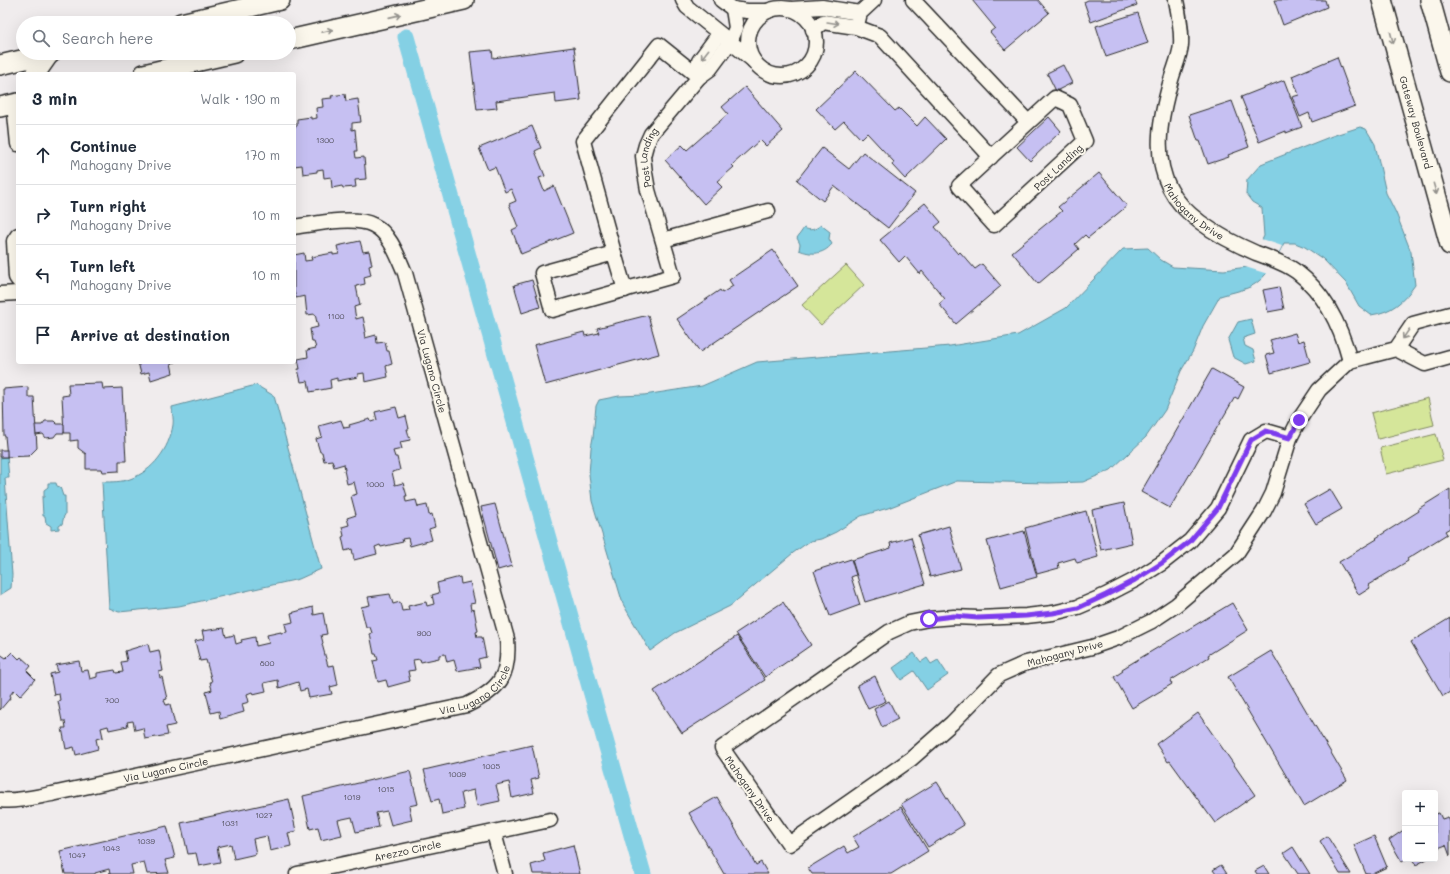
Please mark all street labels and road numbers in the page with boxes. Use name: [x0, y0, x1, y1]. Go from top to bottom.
street label: Gateway Boulevard: [1396, 74, 1436, 170]
street label: Post Landing: [636, 124, 661, 189]
street label: Post Landing: [1030, 141, 1086, 193]
street label: Mahogany Drive: [1161, 181, 1227, 243]
street label: Via Lugano Circle: [414, 328, 450, 414]
street label: Mahogany Drive: [1025, 636, 1105, 670]
street label: Via Lugano Circle: [438, 664, 513, 718]
street label: Mahogany Drive: [722, 753, 778, 825]
street label: Via Lugano Circle: [122, 754, 210, 785]
street label: Arezzo Circle: [373, 836, 442, 864]

